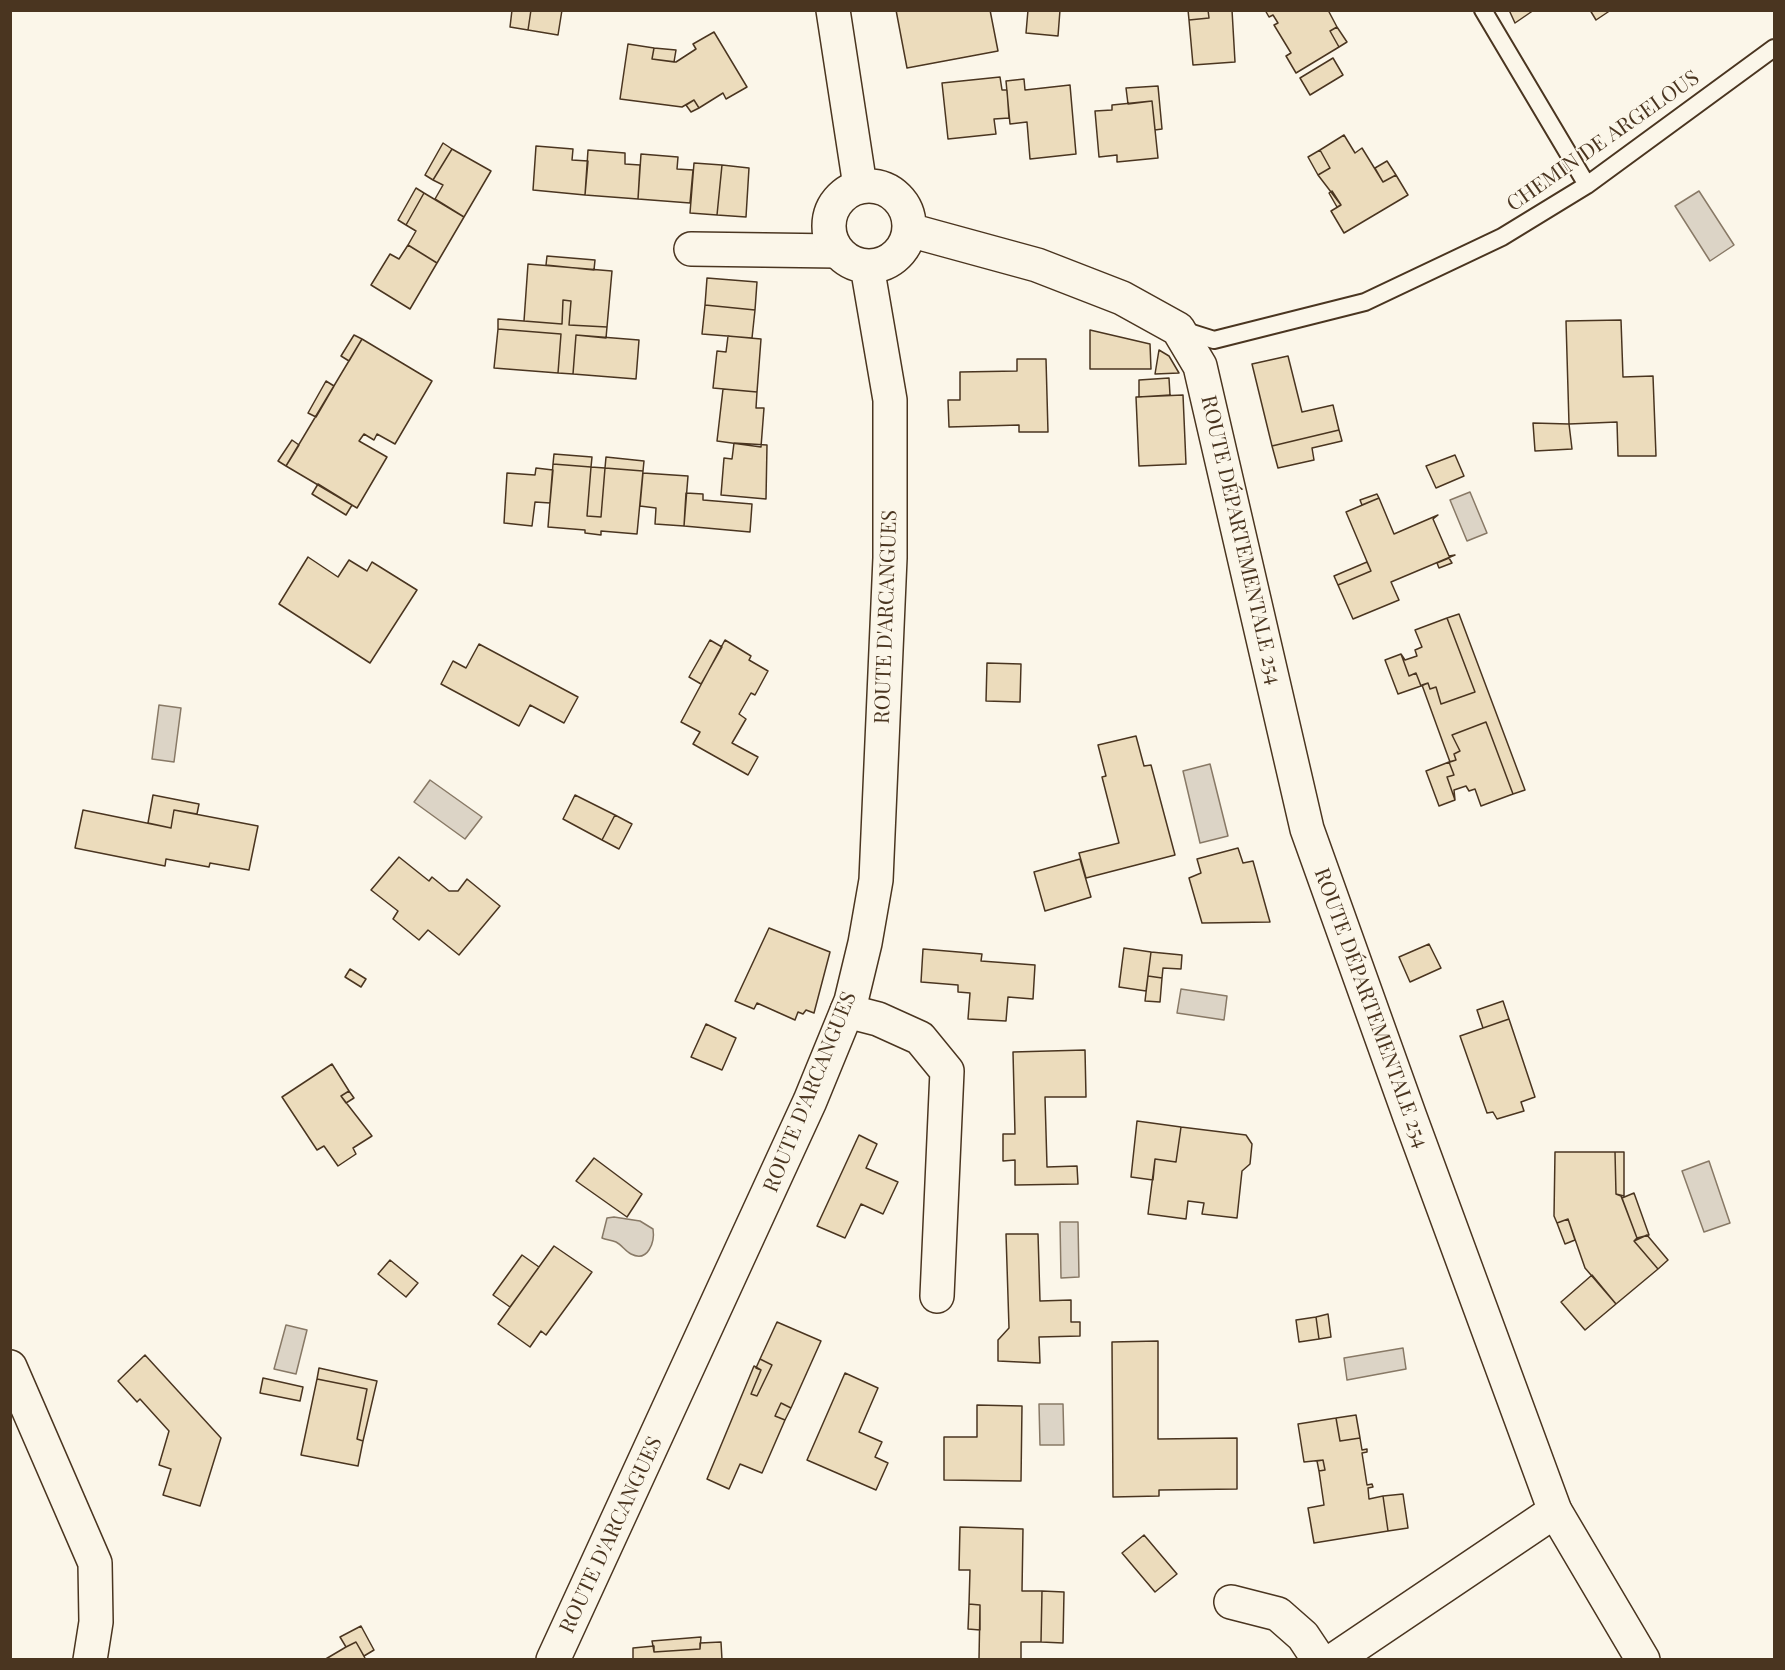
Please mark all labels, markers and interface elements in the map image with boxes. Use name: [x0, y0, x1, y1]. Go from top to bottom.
street label: CHEMIN DE ARGELOUS: [1502, 65, 1704, 217]
street label: ROUTE DÉPARTEMENTALE 254: [1195, 393, 1287, 687]
street label: ROUTE D'ARCANGUES: [870, 510, 902, 724]
street label: ROUTE DÉPARTEMENTALE 254: [1309, 865, 1433, 1151]
street label: ROUTE D'ARCANGUES: [758, 988, 862, 1196]
street label: ROUTE D'ARCANGUES: [554, 1433, 668, 1637]

